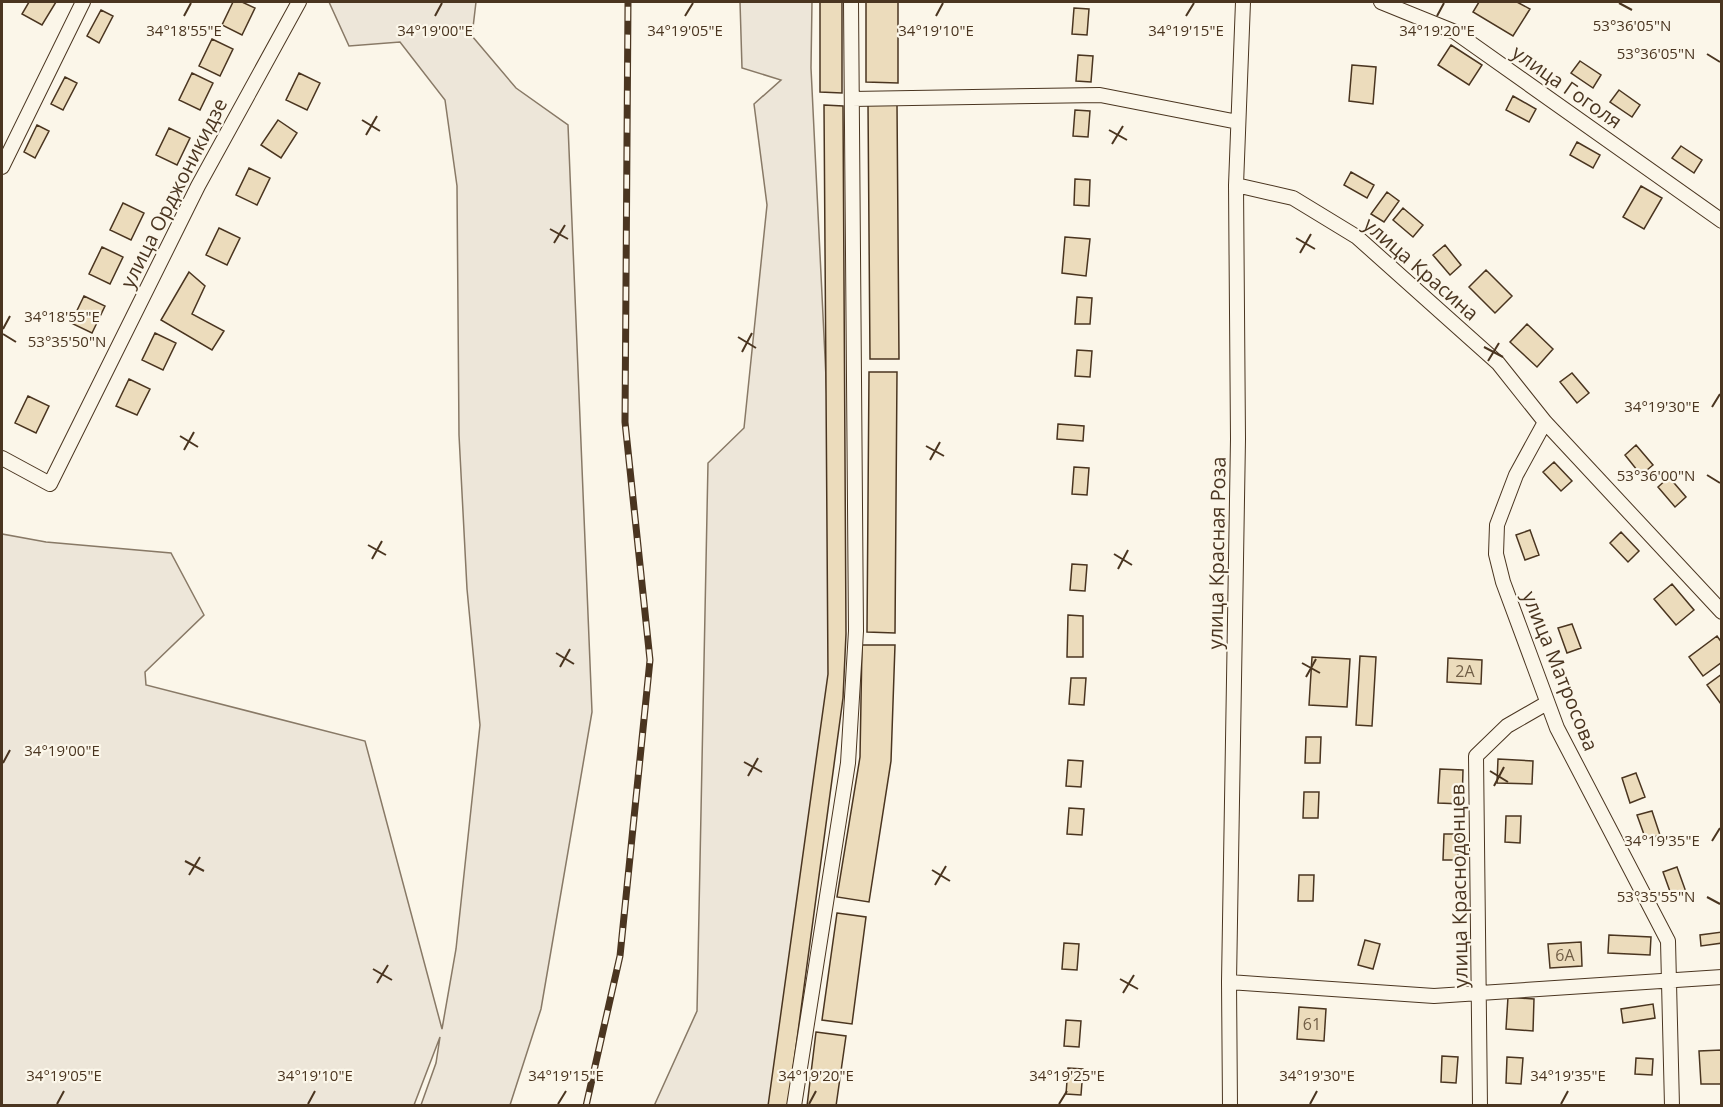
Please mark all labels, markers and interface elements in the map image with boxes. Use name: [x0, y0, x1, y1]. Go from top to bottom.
text: 53°36'05"N: [1593, 15, 1671, 35]
text: 34°18'55"E: [146, 20, 222, 40]
text: 34°19'00"E: [397, 20, 473, 40]
text: 34°19'05"E: [647, 20, 723, 40]
text: 34°19'10"E: [898, 20, 974, 40]
text: 34°19'15"E: [1148, 20, 1224, 40]
text: 34°19'20"E: [1399, 20, 1475, 40]
street label: улица Гоголя: [1507, 39, 1628, 135]
text: 53°36'05"N: [1617, 43, 1695, 63]
street label: улица Орджоникидзе: [114, 93, 233, 292]
street label: улица Красина: [1358, 211, 1485, 326]
text: 34°18'55"E: [24, 306, 100, 326]
text: 53°35'50"N: [28, 331, 106, 351]
text: 34°19'30"E: [1624, 396, 1700, 416]
street label: улица Красная Роза: [1201, 456, 1232, 650]
text: 53°36'00"N: [1617, 465, 1695, 485]
street label: улица Матросова: [1516, 587, 1605, 755]
house number: 2А: [1455, 660, 1476, 682]
text: 34°19'00"E: [24, 740, 100, 760]
street label: улица Краснодонцев: [1443, 784, 1474, 988]
text: 34°19'35"E: [1624, 830, 1700, 850]
text: 53°35'55"N: [1617, 886, 1695, 906]
house number: 6А: [1555, 944, 1576, 966]
house number: 61: [1303, 1013, 1321, 1035]
text: 34°19'05"E: [26, 1065, 102, 1085]
text: 34°19'10"E: [277, 1065, 353, 1085]
text: 34°19'15"E: [528, 1065, 604, 1085]
text: 34°19'20"E: [778, 1065, 854, 1085]
text: 34°19'25"E: [1029, 1065, 1105, 1085]
text: 34°19'30"E: [1279, 1065, 1355, 1085]
text: 34°19'35"E: [1530, 1065, 1606, 1085]

